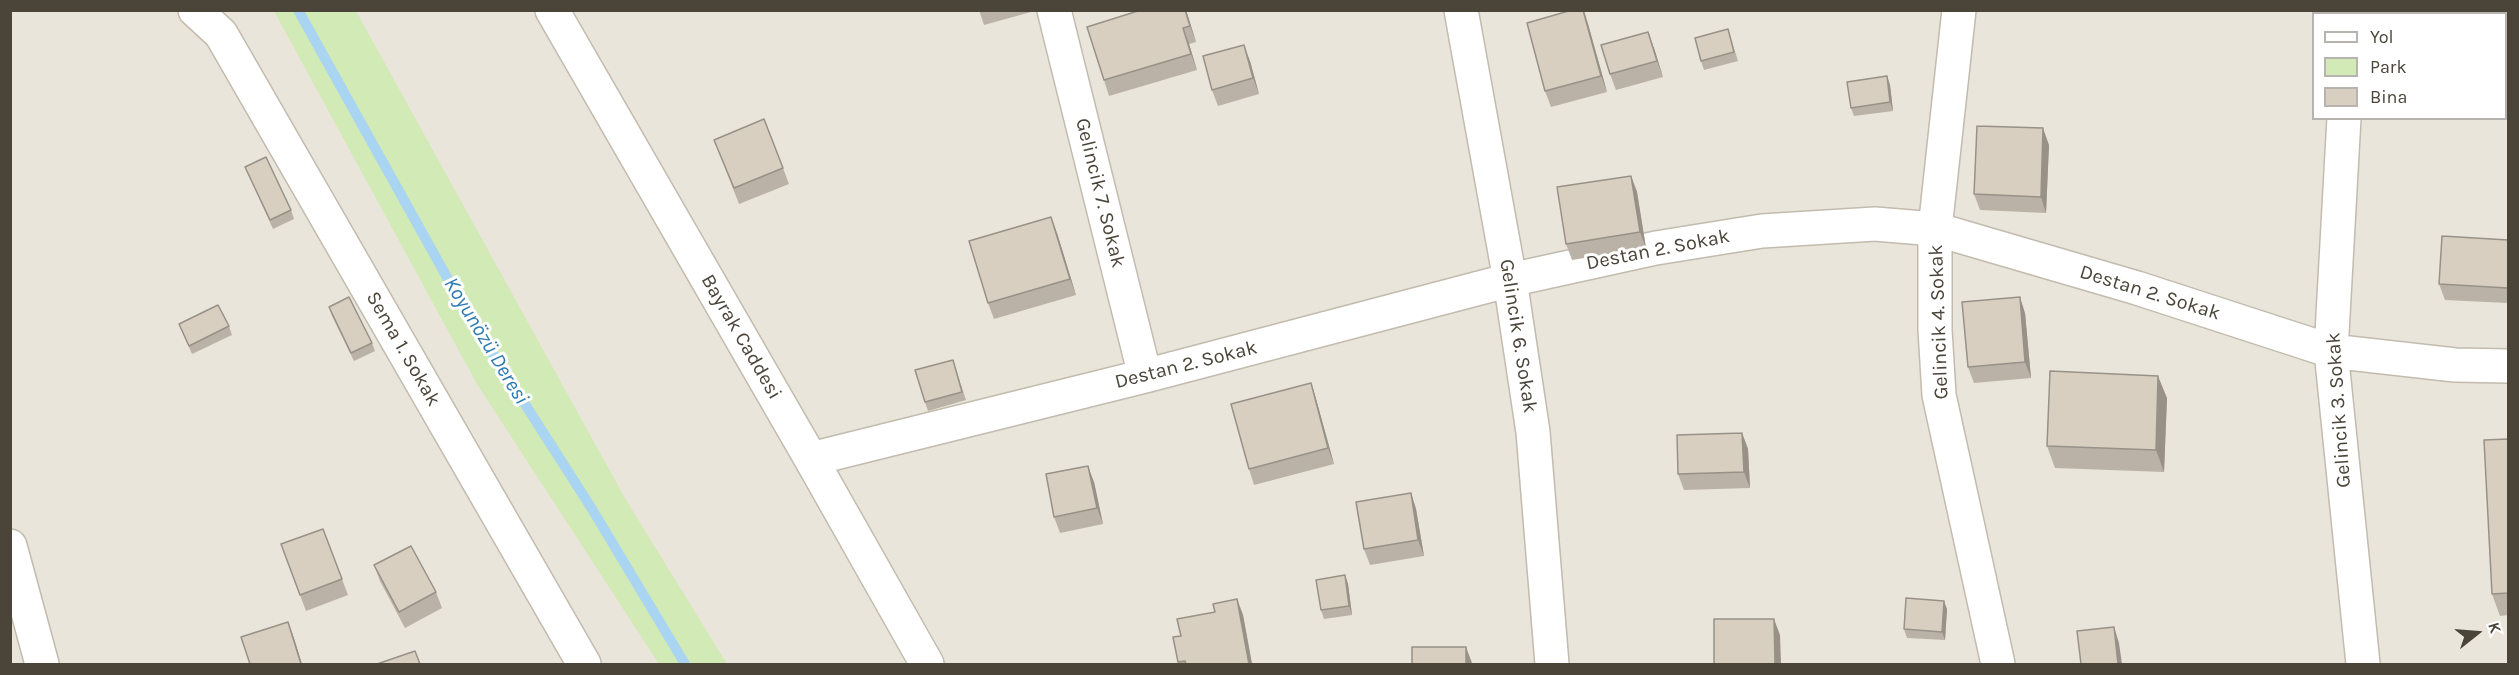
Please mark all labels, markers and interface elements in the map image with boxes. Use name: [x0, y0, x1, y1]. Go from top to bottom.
legend: [2312, 12, 2507, 120]
text: Yol: [2370, 26, 2394, 48]
text: Park: [2370, 56, 2407, 78]
text: Bina: [2370, 86, 2407, 108]
street label: Gelincik 7. Sokak: [1070, 116, 1130, 270]
street label: Destan 2. Sokak: [1584, 224, 1732, 276]
street label: Gelincik 4. Sokak: [1924, 244, 1954, 400]
street label: Gelincik 6. Sokak: [1494, 257, 1542, 415]
street label: Destan 2. Sokak: [2077, 260, 2223, 326]
street label: Bayrak Caddesi: [695, 270, 787, 404]
water label: Koyunözü Deresi: [438, 273, 534, 409]
street label: Sema 1. Sokak: [361, 287, 445, 411]
street label: Gelincik 3. Sokak: [2322, 331, 2356, 489]
street label: Destan 2. Sokak: [1112, 336, 1260, 394]
north arrow: [2447, 603, 2507, 663]
text: K: [2484, 620, 2505, 635]

